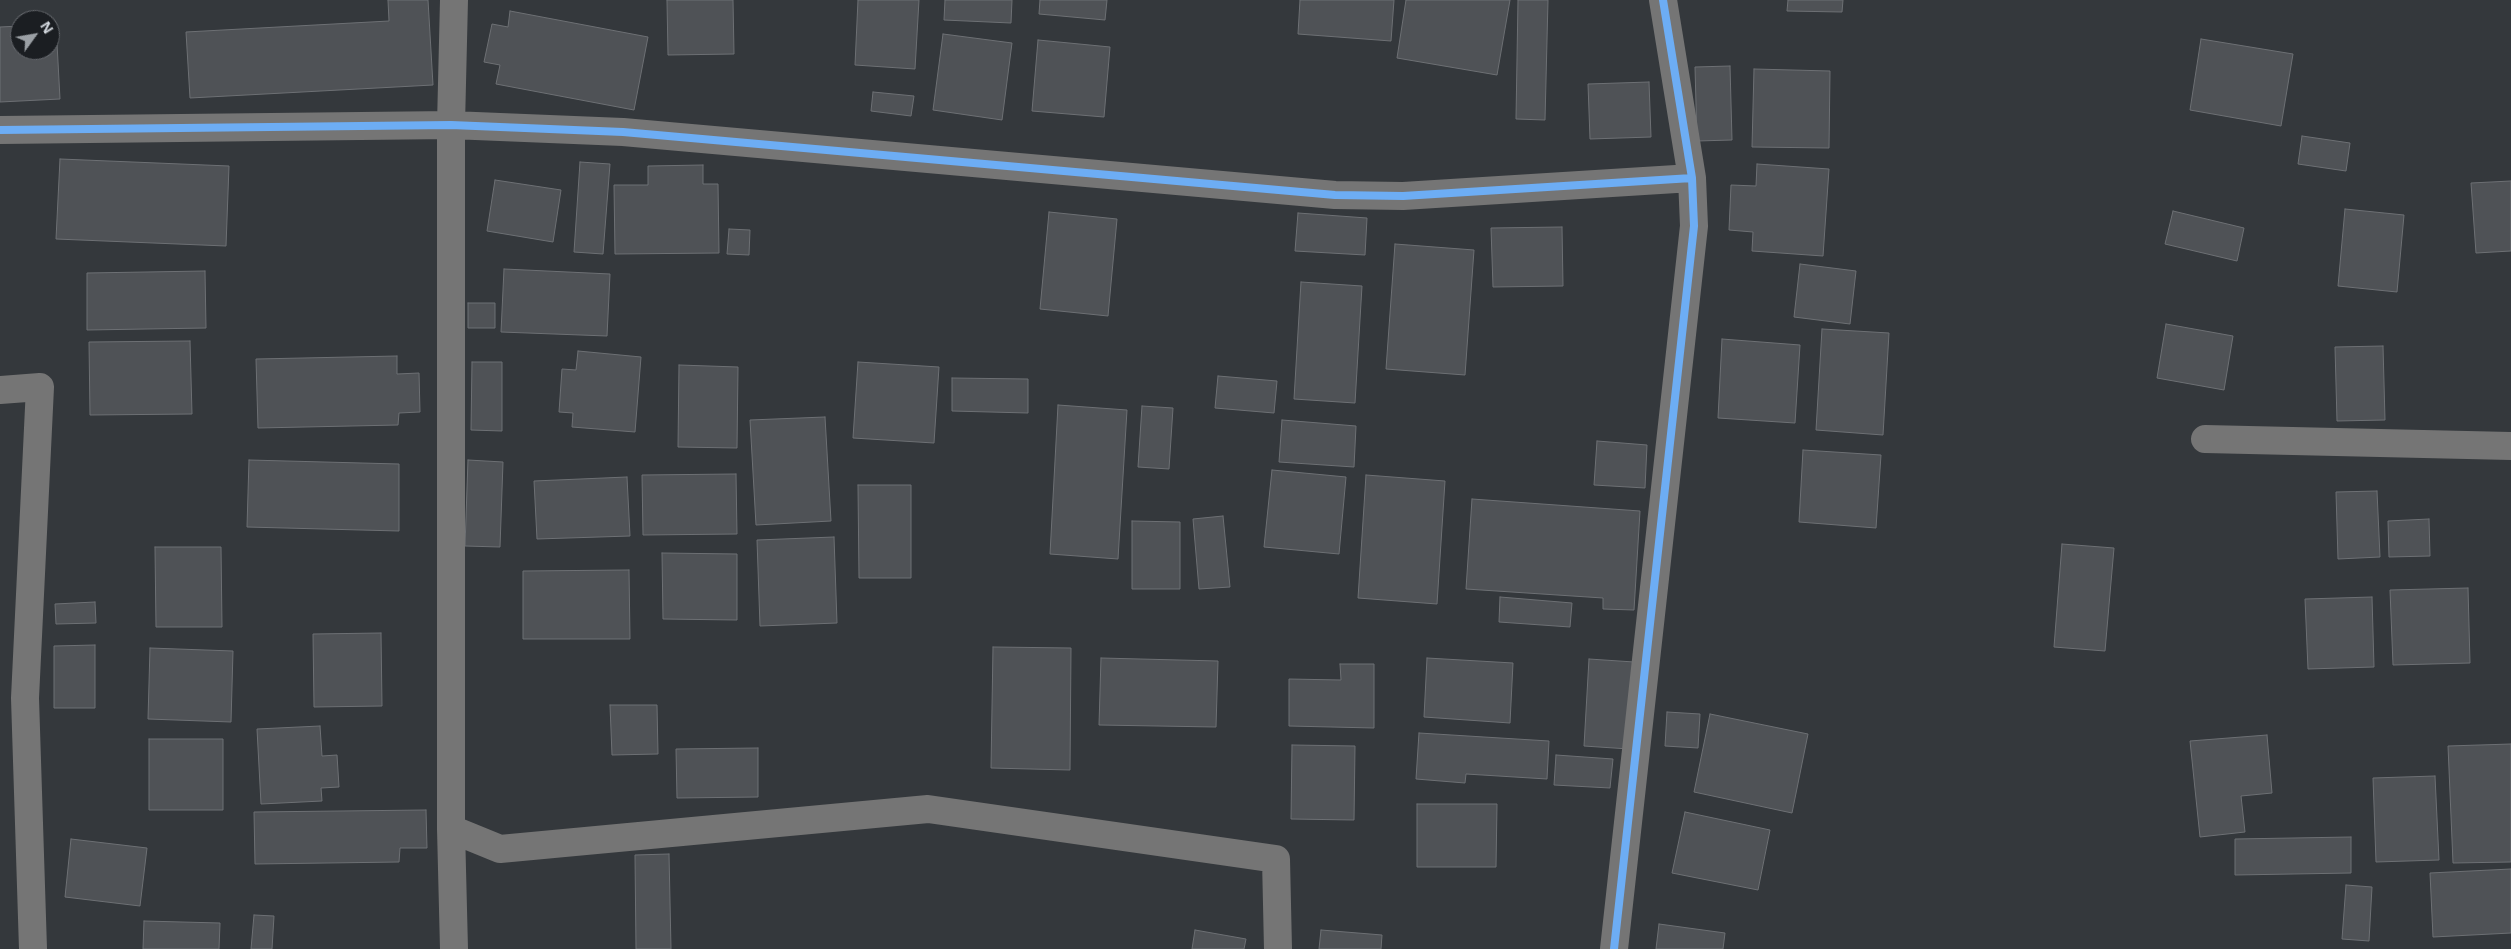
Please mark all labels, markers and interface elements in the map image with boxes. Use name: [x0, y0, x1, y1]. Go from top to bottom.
north arrow: [10, 10, 60, 60]
text: N: [36, 17, 58, 37]

